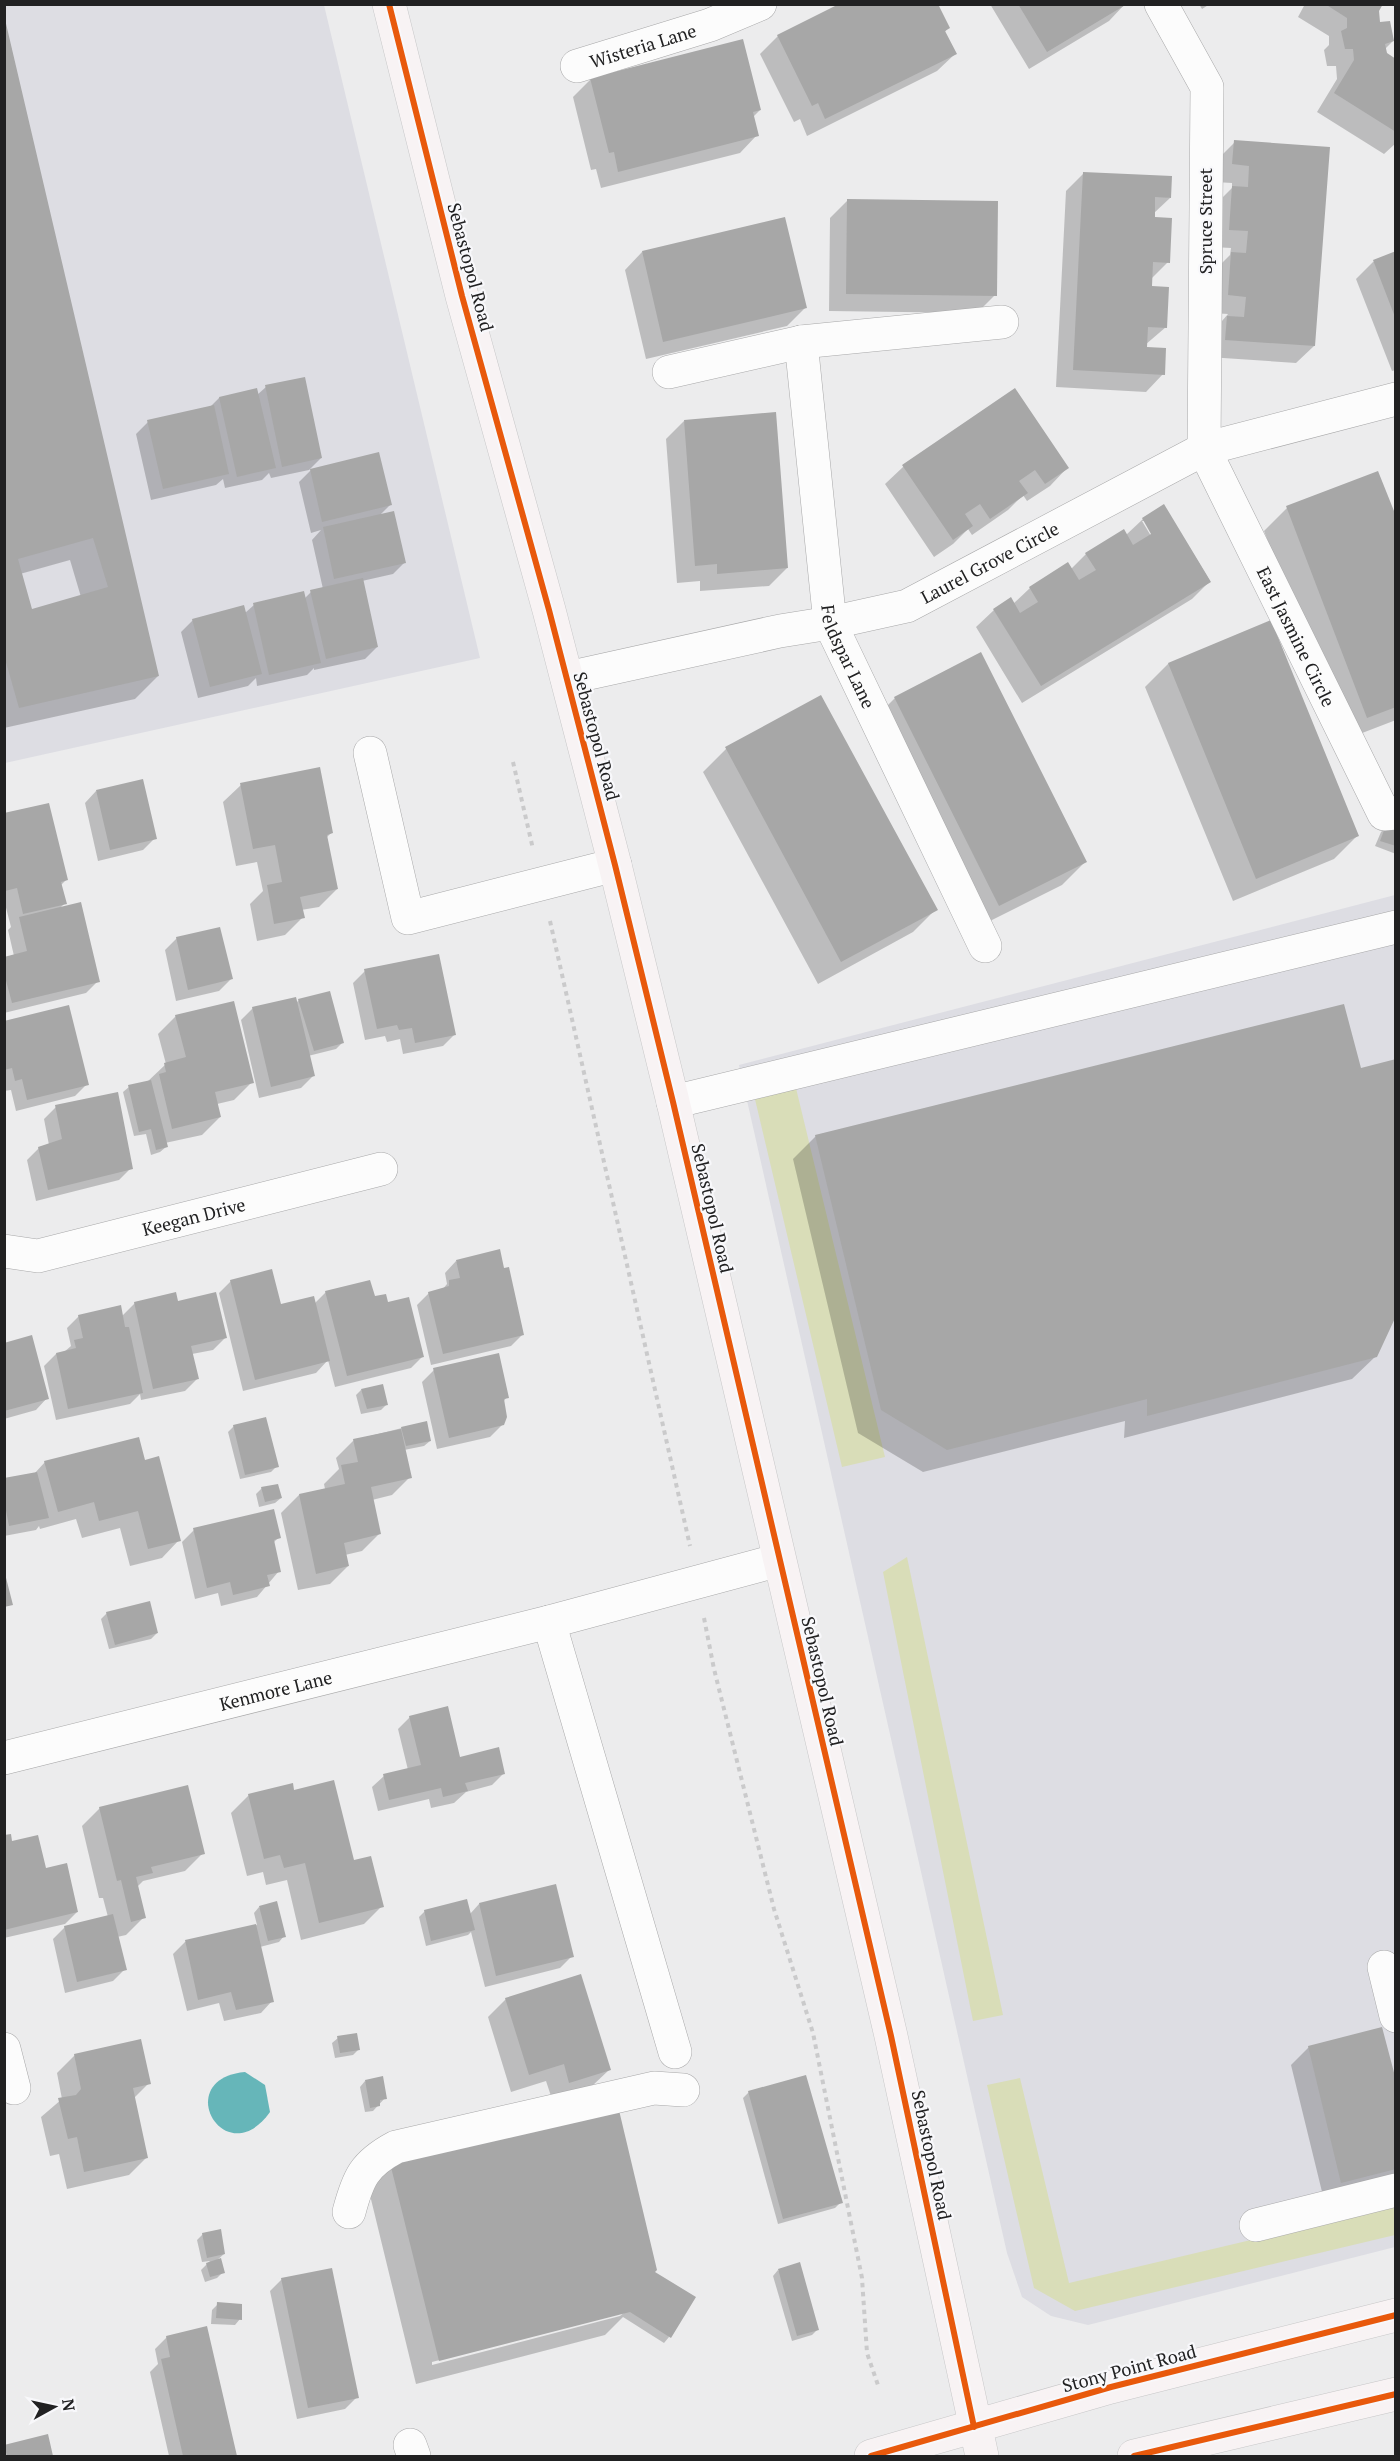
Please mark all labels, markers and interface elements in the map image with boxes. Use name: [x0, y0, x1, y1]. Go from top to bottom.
street label: Wisteria Lane: [587, 18, 699, 73]
street label: Spruce Street: [1193, 167, 1217, 274]
street label: Sebastopol Road: [442, 200, 500, 334]
street label: Laurel Grove Circle: [916, 516, 1063, 609]
street label: East Jasmine Circle: [1252, 562, 1341, 711]
street label: Feldspar Lane: [816, 604, 881, 712]
street label: Sebastopol Road: [568, 669, 626, 803]
street label: Sebastopol Road: [686, 1141, 740, 1275]
street label: Keegan Drive: [140, 1192, 248, 1241]
street label: Sebastopol Road: [796, 1614, 850, 1748]
street label: Kenmore Lane: [217, 1665, 334, 1716]
street label: Sebastopol Road: [907, 2088, 957, 2222]
street label: Stony Point Road: [1059, 2339, 1199, 2397]
north arrow: [24, 2377, 84, 2437]
text: N: [57, 2397, 81, 2412]

